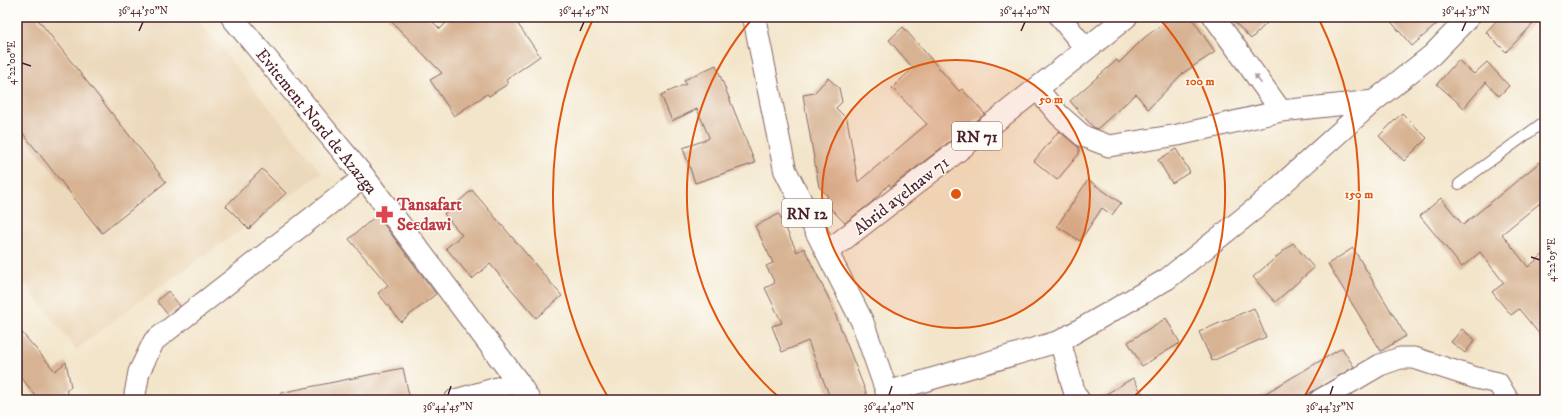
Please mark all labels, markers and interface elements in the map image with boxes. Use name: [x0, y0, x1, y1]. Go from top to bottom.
text: 36°44'50"N: [118, 5, 168, 17]
text: 36°44'45"N: [559, 5, 609, 17]
text: 36°44'40"N: [1000, 5, 1050, 17]
text: 36°44'35"N: [1442, 5, 1490, 17]
text: 4°22'00"E: [6, 41, 18, 85]
street label: Evitement Nord de Azazga: [251, 44, 382, 200]
text: 100 m: [1186, 74, 1214, 89]
one-way arrow: [1254, 74, 1263, 85]
text: 50 m: [1038, 92, 1063, 107]
road number: RN 71: [952, 122, 1002, 150]
street label: Abrid aɣelnaw 71: [849, 152, 954, 240]
centre of rings: [949, 187, 963, 201]
text: 150 m: [1345, 187, 1373, 202]
place label: Tansafart Seɛdawi: [396, 194, 462, 236]
road number: RN 12: [782, 199, 832, 227]
pharmacy icon: Tansafart Seɛdawi: [374, 204, 394, 224]
text: 4°22'05"E: [1546, 238, 1558, 282]
text: 36°44'45"N: [423, 401, 473, 413]
text: 36°44'40"N: [864, 401, 914, 413]
text: 36°44'35"N: [1306, 401, 1354, 413]

